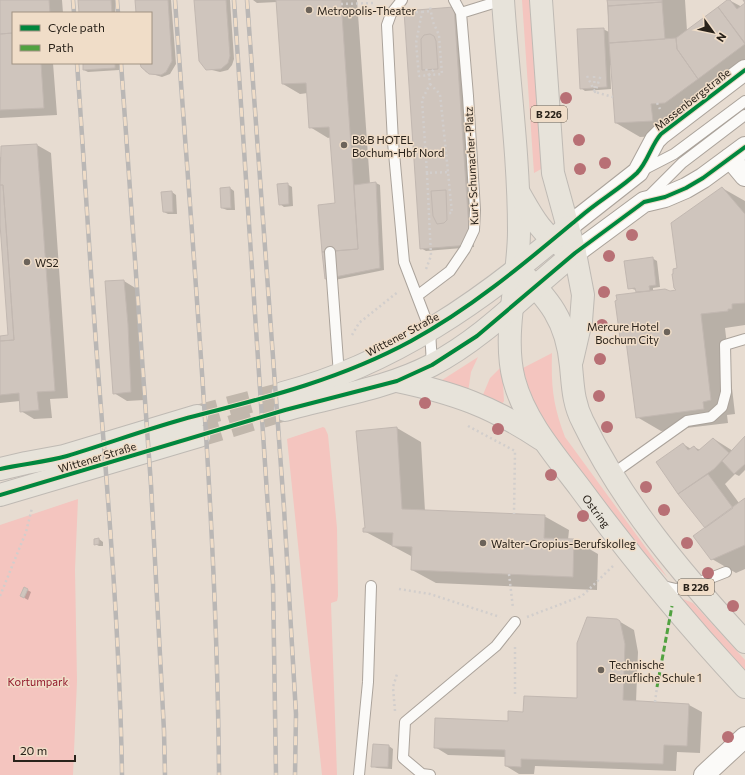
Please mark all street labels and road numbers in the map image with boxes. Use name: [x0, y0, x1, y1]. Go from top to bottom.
street label: Massenbergstraße: [651, 65, 733, 133]
street label: Kurt-Schumacher-Platz: [461, 106, 481, 226]
road number: B 226: [531, 106, 567, 122]
street label: Wittener Straße: [363, 309, 441, 359]
street label: Wittener Straße: [56, 439, 138, 475]
street label: Ostring: [580, 491, 614, 530]
road number: B 226: [678, 579, 714, 595]

